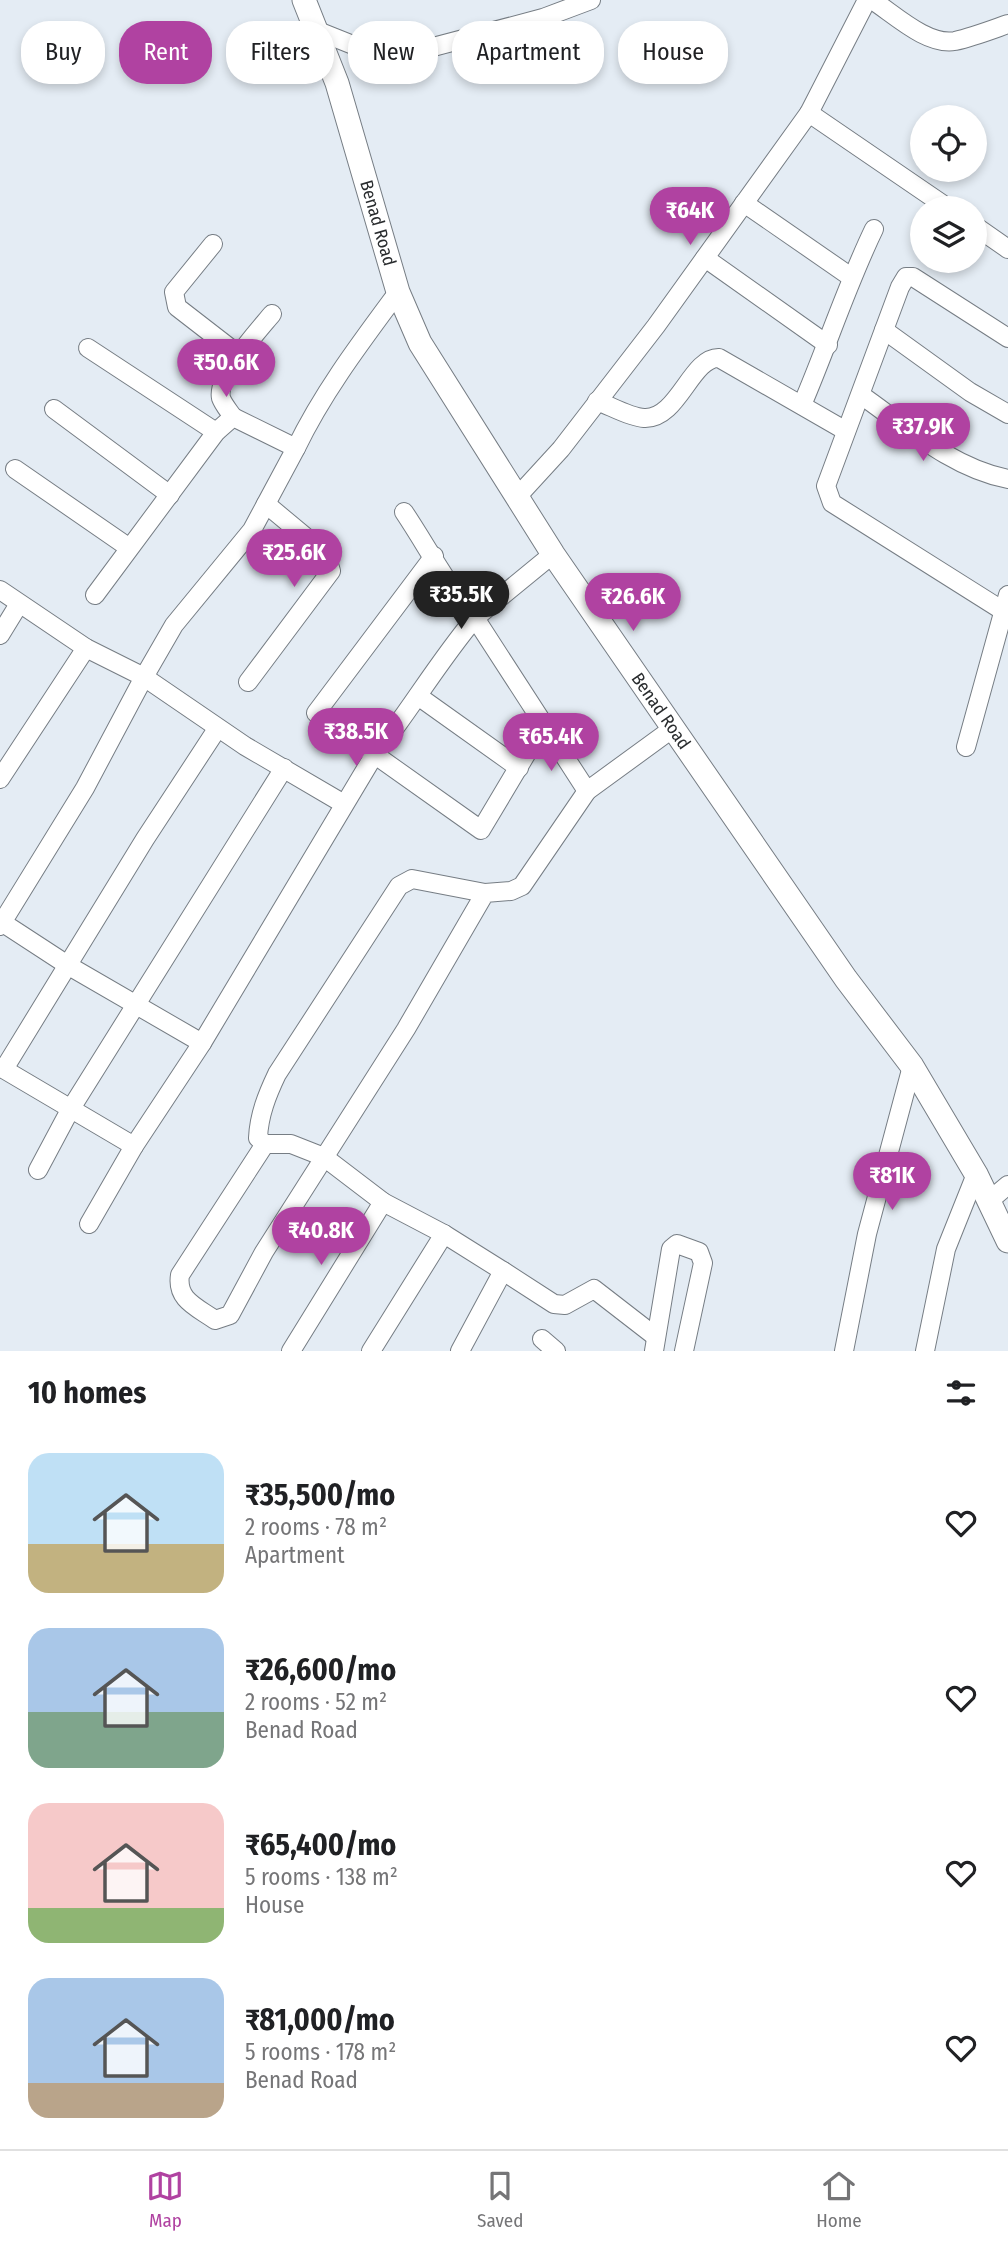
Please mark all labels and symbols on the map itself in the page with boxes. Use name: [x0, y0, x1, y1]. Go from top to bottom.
street label: Benad Road: [355, 178, 401, 268]
pin: ₹64K: [649, 188, 731, 247]
pin: ₹50.6K: [169, 340, 283, 399]
pin: ₹37.9K: [866, 404, 980, 463]
pin: ₹25.6K: [237, 530, 351, 589]
pin: ₹35.5K: [404, 572, 518, 631]
pin: ₹26.6K: [576, 574, 690, 633]
street label: Benad Road: [627, 669, 695, 753]
pin: ₹38.5K: [299, 708, 413, 768]
pin: ₹65.4K: [494, 714, 608, 773]
pin: ₹81K: [851, 1152, 933, 1212]
pin: ₹40.8K: [264, 1208, 378, 1267]

